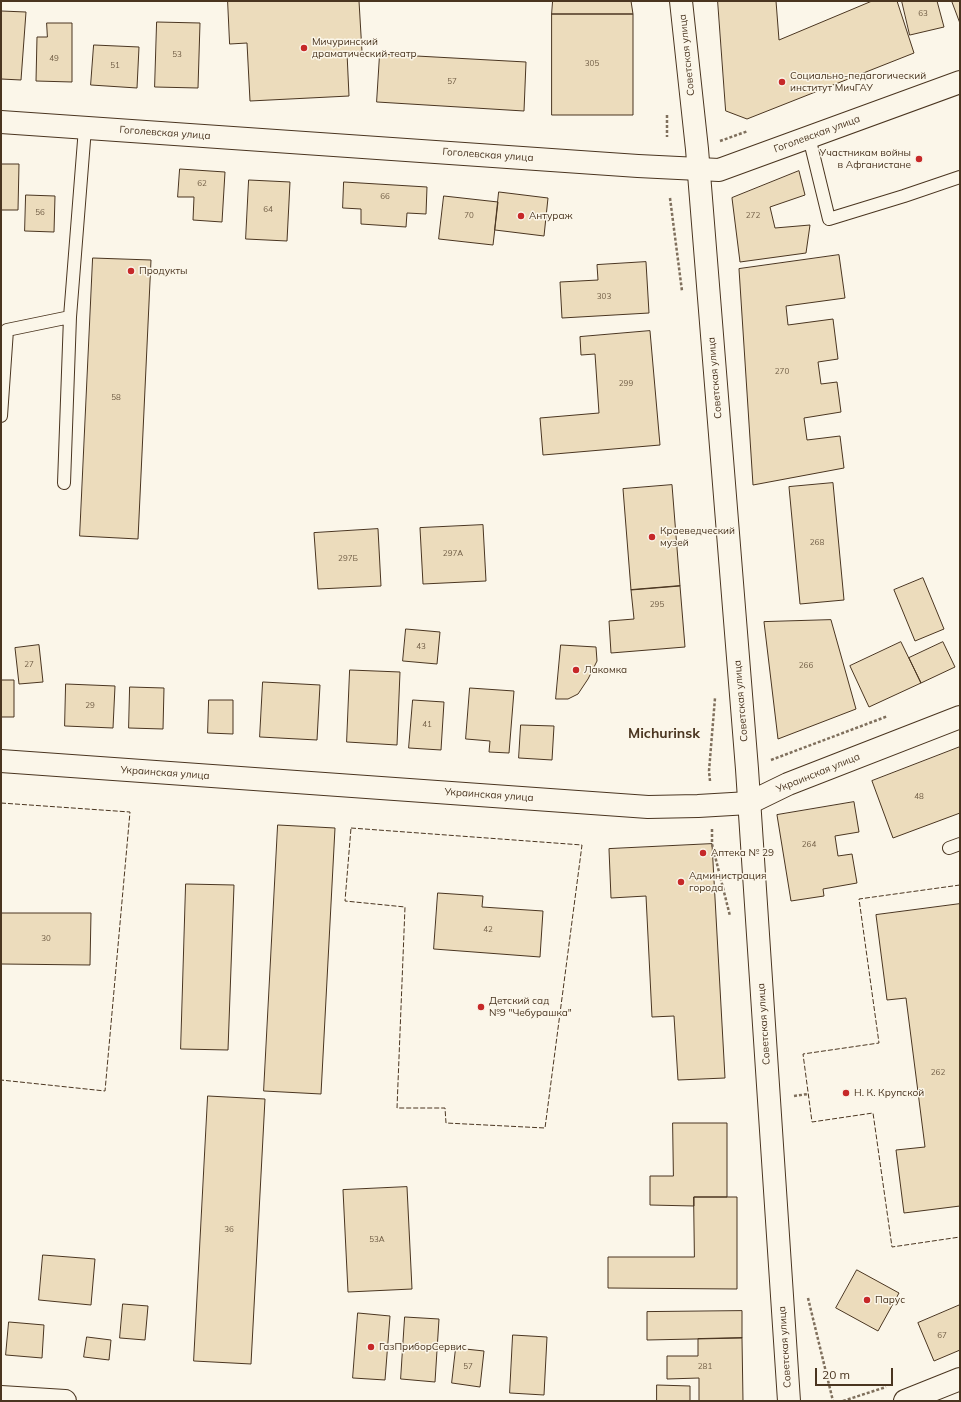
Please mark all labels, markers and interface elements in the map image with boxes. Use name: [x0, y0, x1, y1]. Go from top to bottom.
house number: 63: [918, 9, 928, 19]
street label: Советская улица: [677, 14, 697, 96]
place label: Мичуринский драматический театр: [312, 36, 417, 60]
marker: Мичуринский драматический театр: [299, 43, 309, 53]
house number: 53: [172, 50, 182, 60]
house number: 49: [49, 54, 59, 64]
house number: 305: [585, 59, 599, 69]
house number: 51: [110, 61, 120, 71]
place label: Социально-педагогический институт МичГАУ: [790, 70, 926, 94]
house number: 57: [447, 77, 457, 87]
marker: Социально-педагогический институт МичГАУ: [777, 77, 787, 87]
street label: Гоголевская улица: [772, 113, 862, 155]
street label: Гоголевская улица: [119, 124, 211, 142]
street label: Гоголевская улица: [442, 146, 534, 164]
place label: Участникам войны в Афганистане: [820, 147, 911, 170]
marker: Участникам войны в Афганистане: [914, 154, 924, 164]
house number: 62: [197, 179, 207, 189]
house number: 66: [380, 192, 390, 202]
house number: 64: [263, 205, 273, 215]
house number: 56: [35, 208, 45, 218]
place label: Антураж: [529, 210, 573, 222]
house number: 70: [464, 211, 474, 221]
marker: Антураж: [516, 211, 526, 221]
house number: 272: [746, 211, 760, 221]
place label: Продукты: [139, 265, 187, 277]
marker: Продукты: [126, 266, 136, 276]
house number: 303: [597, 292, 611, 302]
street label: Советская улица: [705, 337, 725, 419]
house number: 270: [775, 367, 789, 377]
house number: 299: [619, 379, 633, 389]
house number: 58: [111, 393, 121, 403]
place label: Краеведческий музей: [660, 525, 735, 548]
marker: Краеведческий музей: [647, 532, 657, 542]
house number: 268: [810, 538, 824, 548]
house number: 297А: [443, 549, 463, 559]
house number: 297Б: [338, 554, 358, 564]
house number: 295: [650, 600, 664, 610]
house number: 43: [416, 642, 426, 652]
house number: 27: [24, 660, 34, 670]
street label: Советская улица: [731, 660, 751, 742]
house number: 266: [799, 661, 813, 671]
place label: Лакомка: [584, 664, 627, 676]
marker: Лакомка: [571, 665, 581, 675]
house number: 29: [85, 701, 95, 711]
house number: 41: [422, 720, 432, 730]
district label: Michurinsk: [628, 726, 700, 742]
street label: Украинская улица: [774, 751, 862, 795]
street label: Украинская улица: [120, 764, 210, 782]
street label: Украинская улица: [444, 786, 534, 804]
house number: 48: [914, 792, 924, 802]
house number: 264: [802, 840, 816, 850]
place label: Аптека № 29: [711, 847, 774, 859]
marker: Аптека № 29: [698, 848, 708, 858]
place label: Администрация города: [689, 870, 766, 894]
marker: Администрация города: [676, 877, 686, 887]
house number: 42: [483, 925, 493, 935]
house number: 30: [41, 934, 51, 944]
street label: Советская улица: [755, 983, 773, 1065]
place label: Детский сад №9 "Чебурашка": [489, 995, 572, 1018]
marker: Детский сад №9 "Чебурашка": [476, 1002, 486, 1012]
house number: 262: [931, 1068, 945, 1078]
place label: Н. К. Крупской: [854, 1087, 924, 1099]
marker: Н. К. Крупской: [841, 1088, 851, 1098]
house number: 36: [224, 1225, 234, 1235]
house number: 53А: [369, 1235, 385, 1245]
place label: Парус: [875, 1294, 905, 1306]
marker: Парус: [862, 1295, 872, 1305]
street label: Советская улица: [776, 1306, 794, 1388]
house number: 67: [937, 1331, 947, 1341]
place label: ГазПриборСервис: [379, 1341, 467, 1353]
marker: ГазПриборСервис: [366, 1342, 376, 1352]
scale bar: [817, 1360, 895, 1386]
house number: 57: [463, 1362, 473, 1372]
house number: 281: [698, 1362, 712, 1372]
text: 20 m: [822, 1367, 850, 1382]

